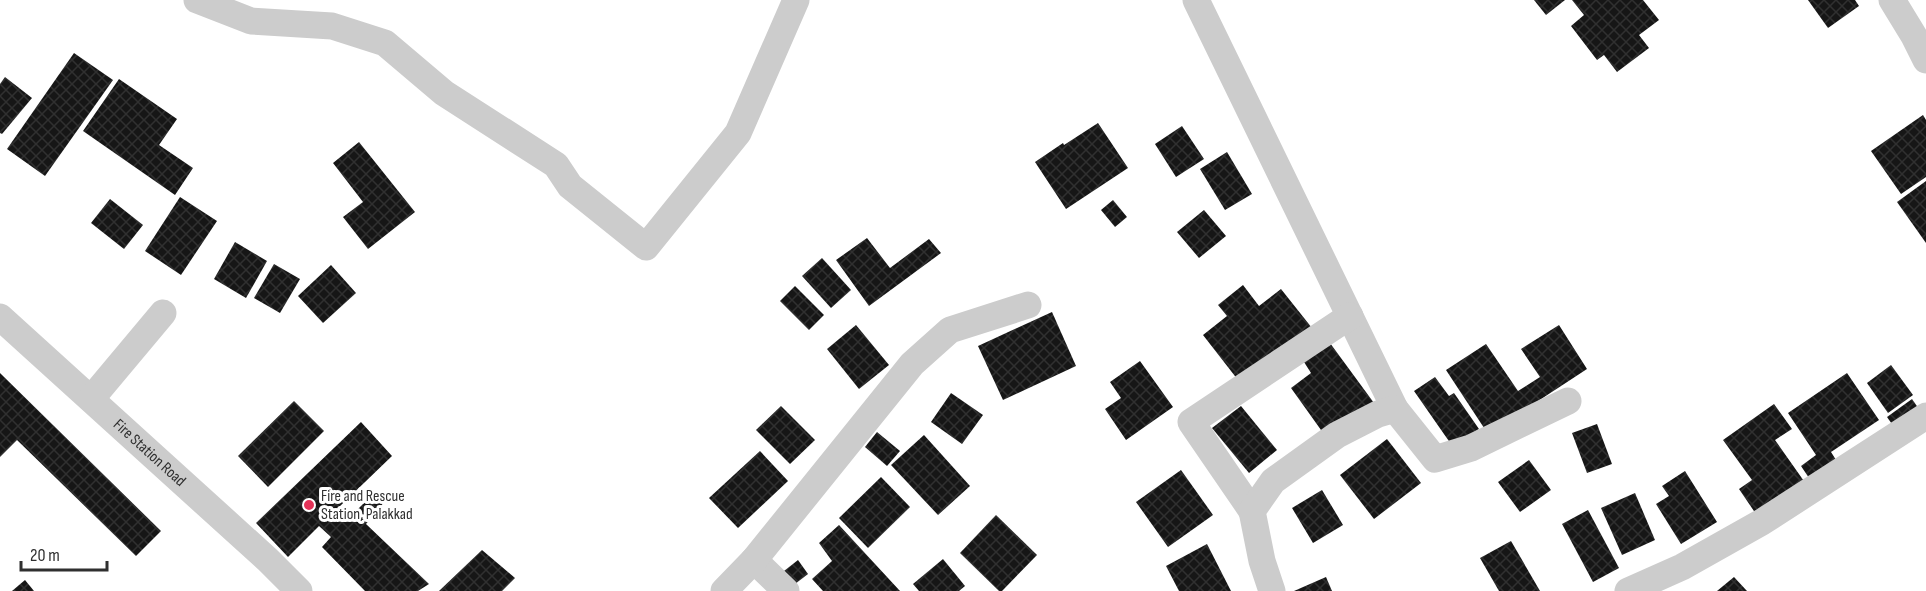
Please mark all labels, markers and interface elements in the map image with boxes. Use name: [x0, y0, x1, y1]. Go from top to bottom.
street label: Fire Station Road: [110, 415, 190, 490]
place label: Fire and Rescue Station, Palakkad: [321, 487, 413, 524]
marker: Fire and Rescue Station, Palakkad: [302, 498, 316, 512]
scale bar: [21, 534, 106, 572]
text: 20 m: [30, 545, 60, 566]

